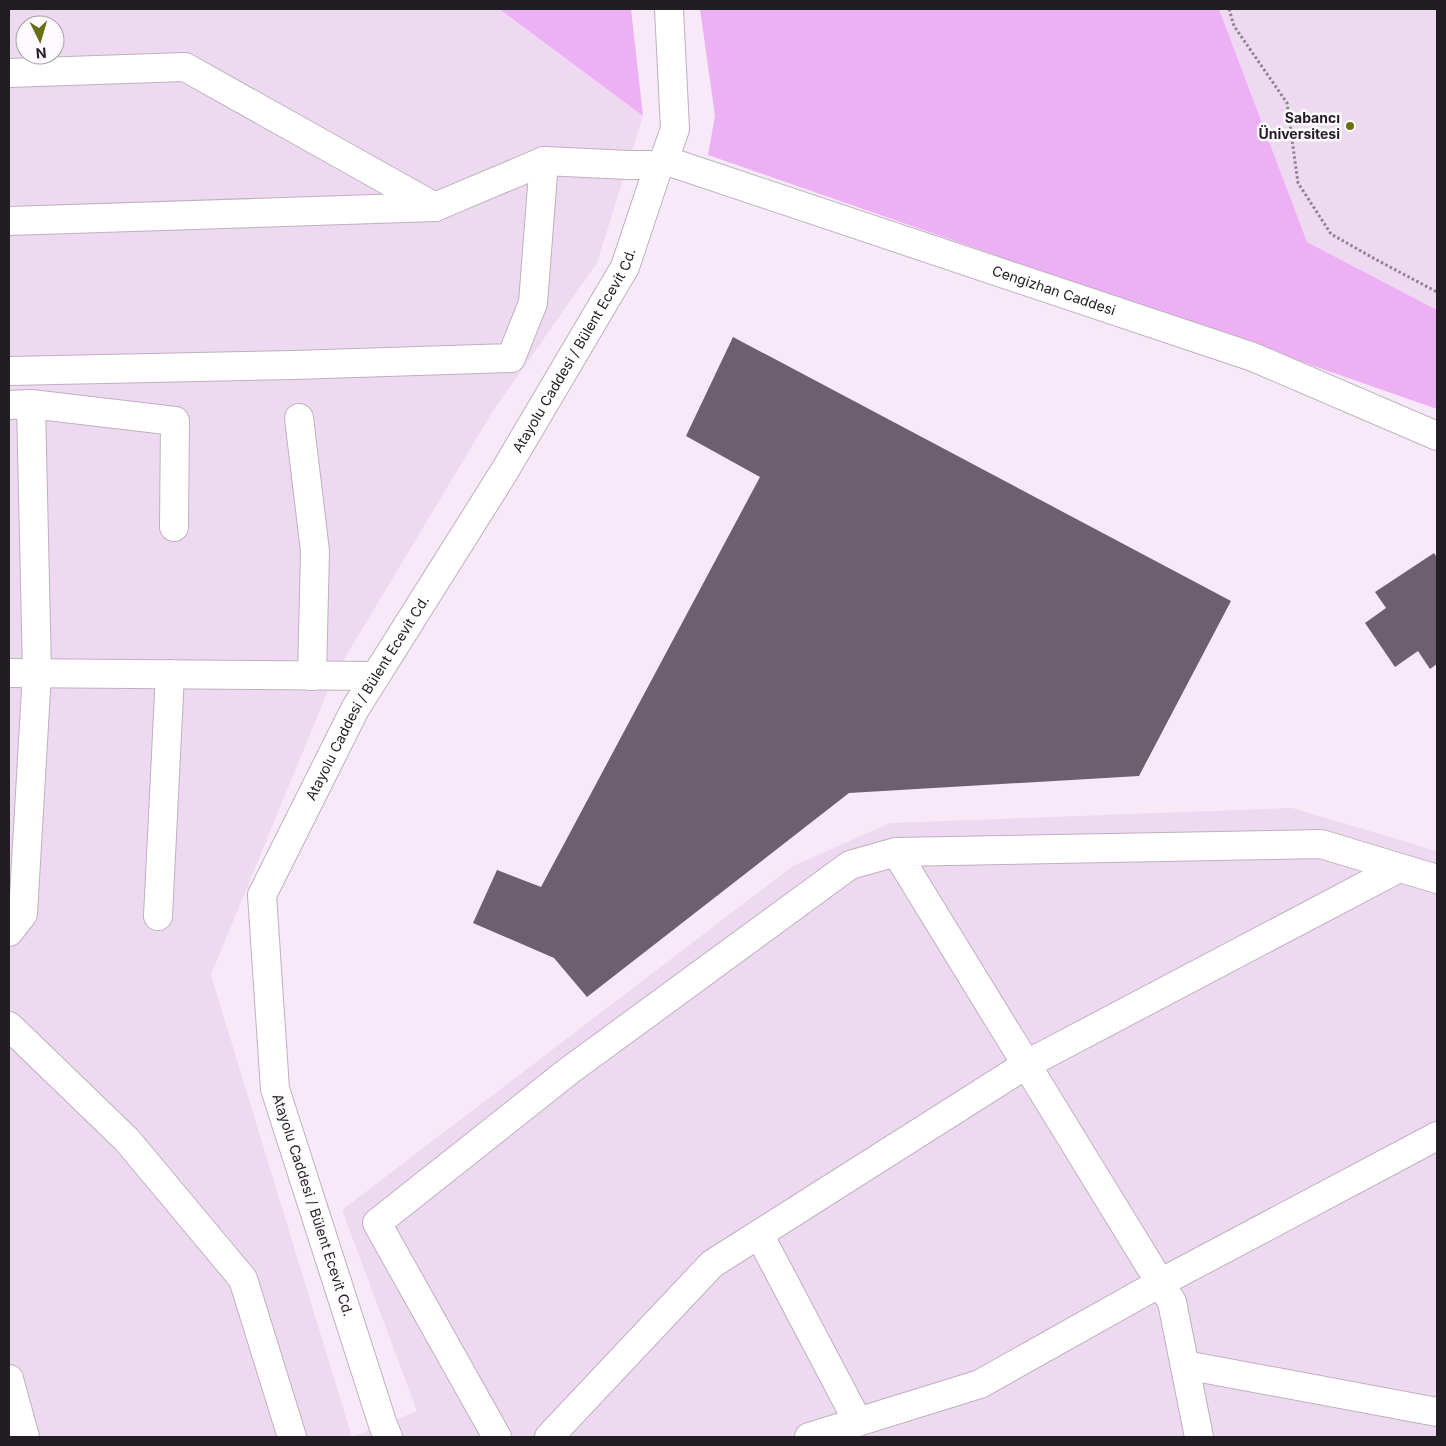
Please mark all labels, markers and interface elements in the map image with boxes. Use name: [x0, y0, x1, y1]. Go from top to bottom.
north arrow: [15, 15, 65, 65]
text: N: [35, 45, 47, 62]
place label: Sabancı Üniversitesi: [1258, 109, 1340, 142]
marker: Sabancı Üniversitesi: [1344, 120, 1356, 132]
street label: Atayolu Caddesi / Bülent Ecevit Cd.: [508, 246, 639, 455]
street label: Cengizhan Caddesi: [990, 261, 1118, 318]
street label: Atayolu Caddesi / Bülent Ecevit Cd.: [302, 592, 432, 803]
street label: Atayolu Caddesi / Bülent Ecevit Cd.: [269, 1091, 358, 1318]

